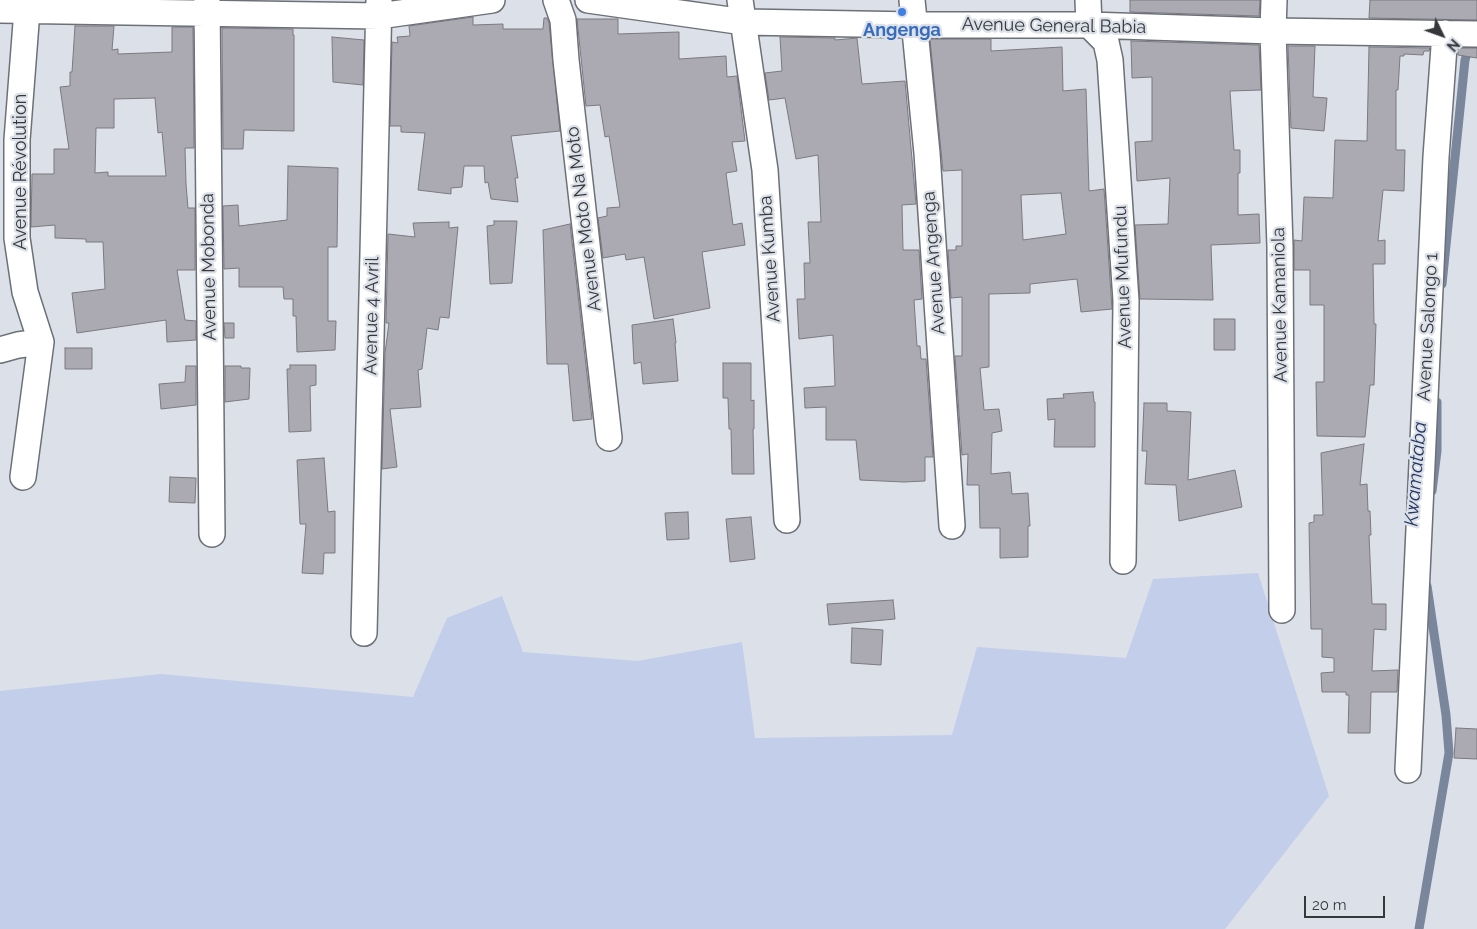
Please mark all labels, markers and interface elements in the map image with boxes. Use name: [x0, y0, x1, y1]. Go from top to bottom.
marker: Angenga: [896, 6, 908, 18]
north arrow: [1417, 10, 1467, 60]
street label: Avenue General Babia: [962, 14, 1146, 38]
place label: Angenga: [863, 20, 941, 42]
text: N: [1444, 36, 1463, 54]
street label: Avenue Révolution: [10, 94, 32, 250]
street label: Avenue Moto Na Moto: [562, 125, 606, 313]
street label: Avenue Angenga: [918, 191, 950, 335]
street label: Avenue Mobonda: [197, 193, 221, 341]
street label: Avenue Kumba: [755, 195, 785, 323]
street label: Avenue Mufundu: [1110, 205, 1136, 349]
street label: Avenue Kamaniola: [1268, 227, 1292, 383]
street label: Avenue Salongo 1: [1413, 252, 1443, 402]
street label: Avenue 4 Avril: [360, 257, 384, 375]
water label: Kwamataba: [1400, 421, 1432, 527]
scale bar: [1307, 886, 1388, 918]
text: 20 m: [1312, 896, 1347, 914]

